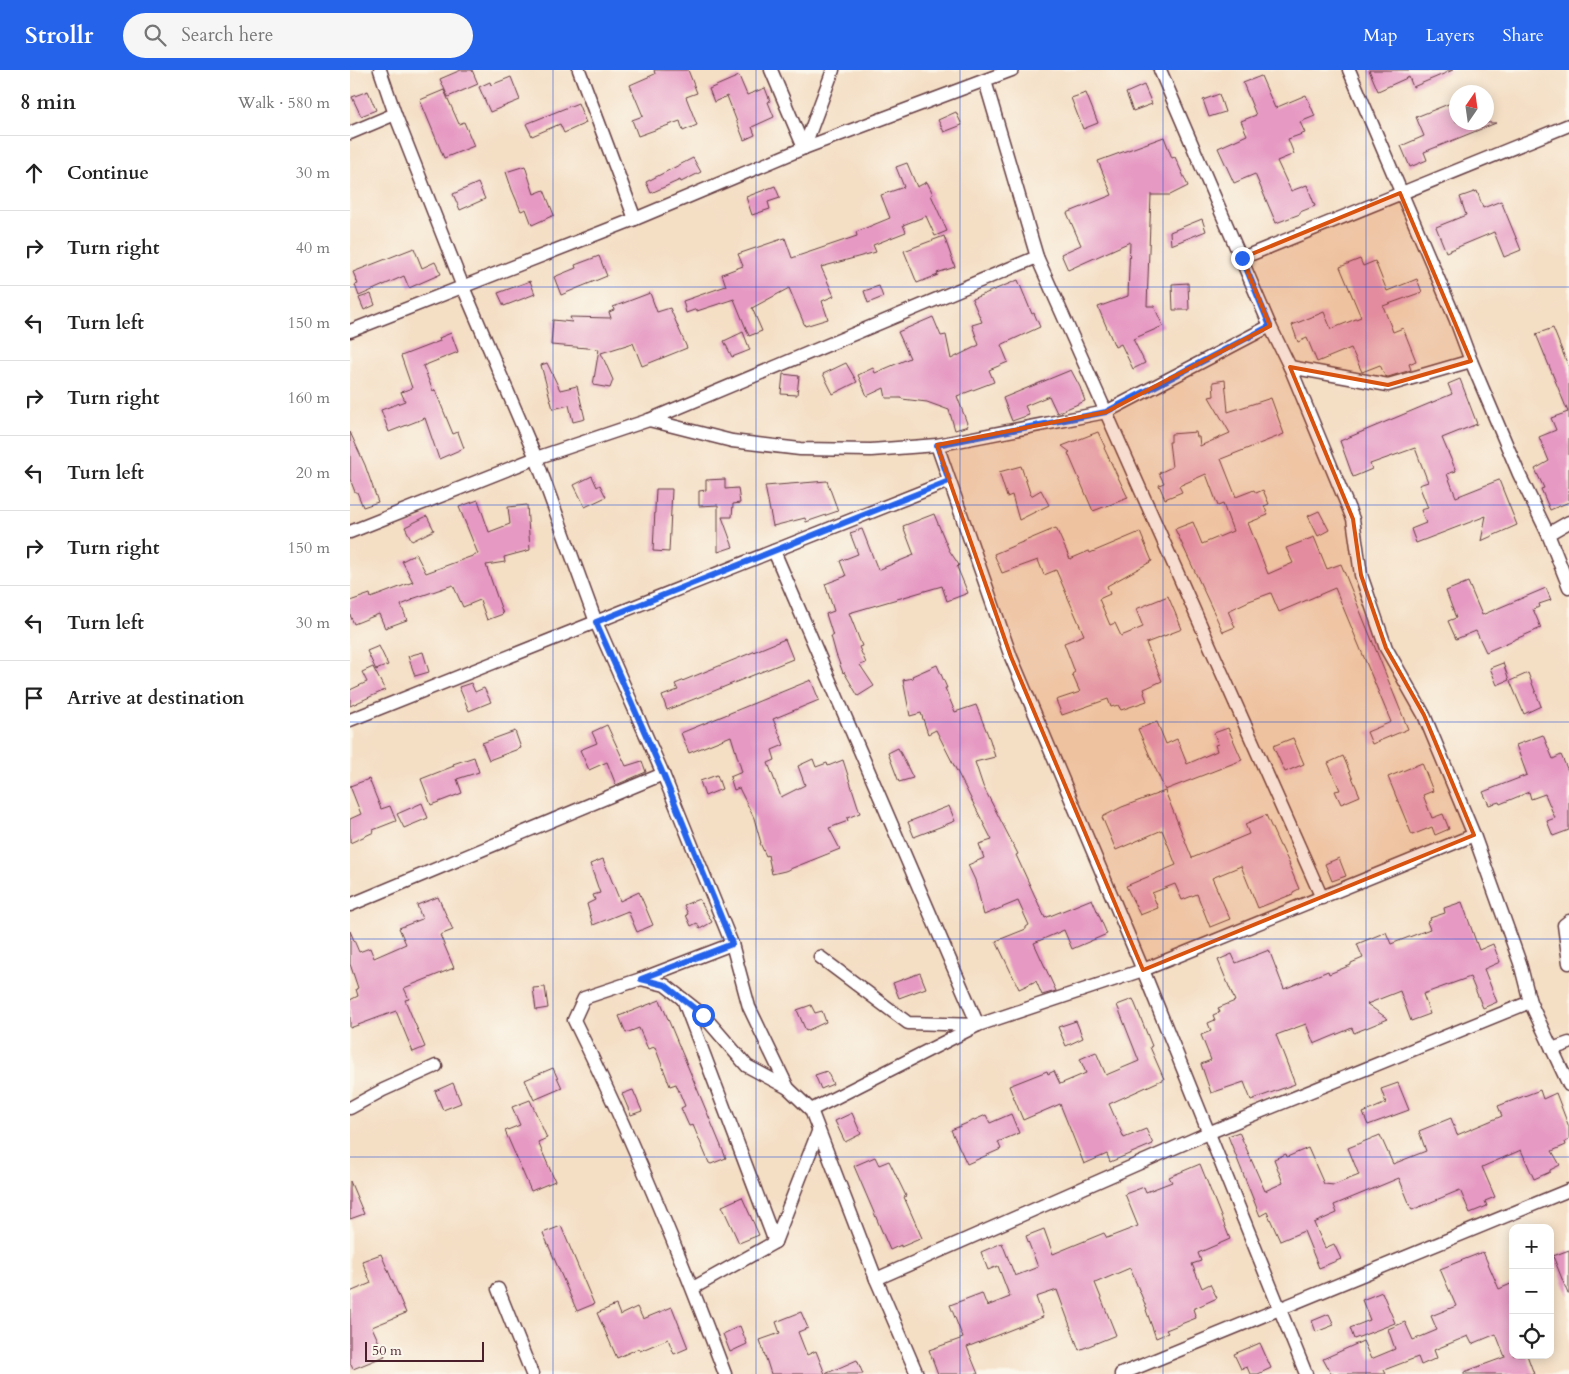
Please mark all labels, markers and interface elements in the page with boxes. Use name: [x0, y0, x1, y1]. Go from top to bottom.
search box: [123, 13, 473, 58]
text: Strollr: [25, 19, 93, 52]
icon: search: [141, 21, 169, 49]
text: Search here: [181, 22, 273, 48]
text: Map: [1363, 23, 1398, 48]
text: Layers: [1426, 23, 1475, 48]
text: Share: [1503, 23, 1544, 48]
north arrow: [1449, 85, 1494, 130]
text: 8 min: [20, 88, 76, 117]
text: Walk · 580 m: [238, 92, 330, 114]
icon: ahead: [20, 159, 48, 187]
text: Continue: [67, 160, 149, 186]
text: 30 m: [296, 162, 330, 184]
icon: right: [20, 234, 48, 262]
text: Turn right: [67, 235, 159, 261]
text: 40 m: [296, 237, 330, 259]
route end: [1231, 247, 1254, 270]
icon: left: [20, 309, 48, 337]
text: Turn left: [67, 310, 144, 336]
text: 150 m: [288, 312, 330, 334]
icon: right: [20, 384, 48, 412]
text: Turn right: [67, 385, 159, 411]
text: 160 m: [288, 387, 330, 409]
icon: left: [20, 459, 48, 487]
text: Turn left: [67, 460, 144, 486]
text: 20 m: [296, 462, 330, 484]
icon: right: [20, 534, 48, 562]
text: Turn right: [67, 535, 159, 561]
text: 150 m: [288, 537, 330, 559]
icon: left: [20, 609, 48, 637]
text: Turn left: [67, 610, 144, 636]
text: 30 m: [296, 612, 330, 634]
icon: arrive: [20, 684, 48, 712]
text: Arrive at destination: [67, 685, 244, 711]
route start: [692, 1004, 715, 1027]
map controls: [1509, 1224, 1554, 1359]
button: +: [1509, 1224, 1554, 1269]
button: −: [1509, 1269, 1554, 1314]
button: locate: [1509, 1314, 1554, 1359]
scale bar: [365, 1339, 484, 1362]
text: 50 m: [372, 1341, 402, 1360]

